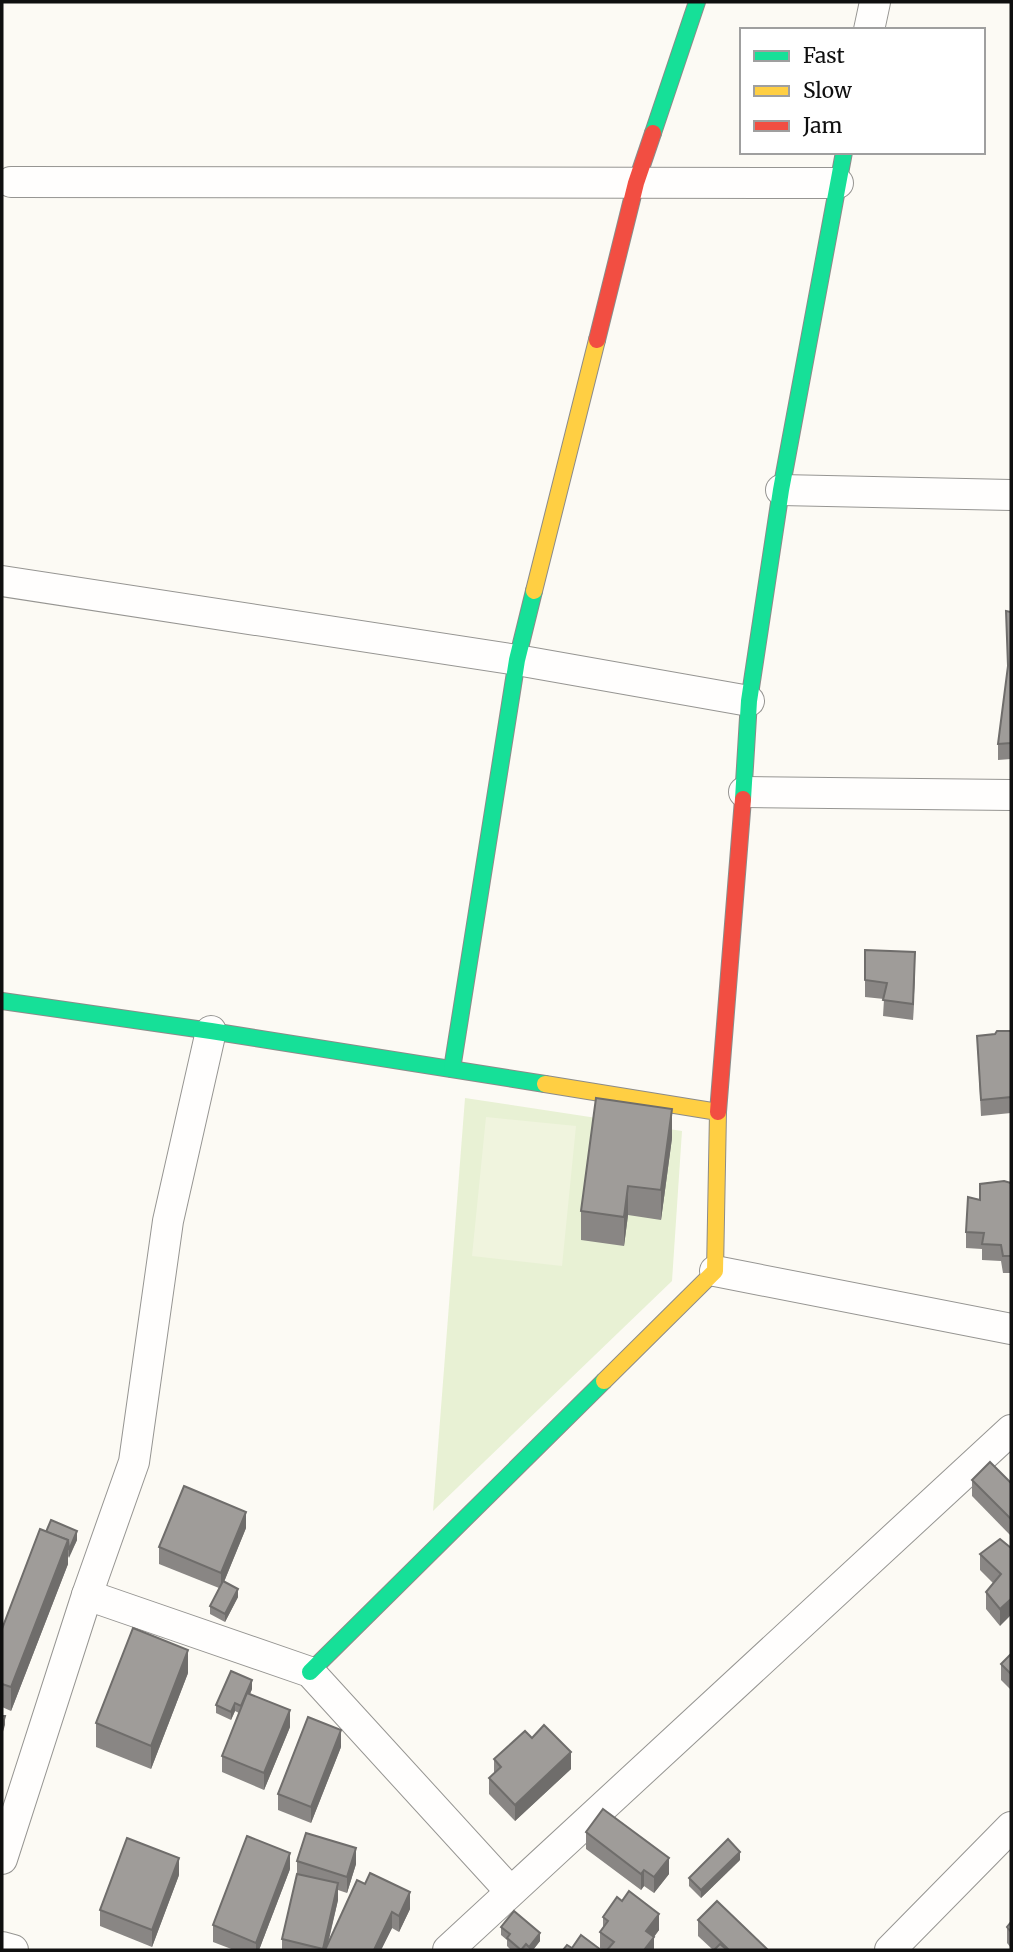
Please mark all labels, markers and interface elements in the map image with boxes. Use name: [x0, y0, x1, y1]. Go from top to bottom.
legend: [740, 28, 985, 154]
text: Fast: [803, 42, 845, 69]
text: Slow: [803, 77, 852, 104]
text: Jam: [802, 112, 842, 139]

